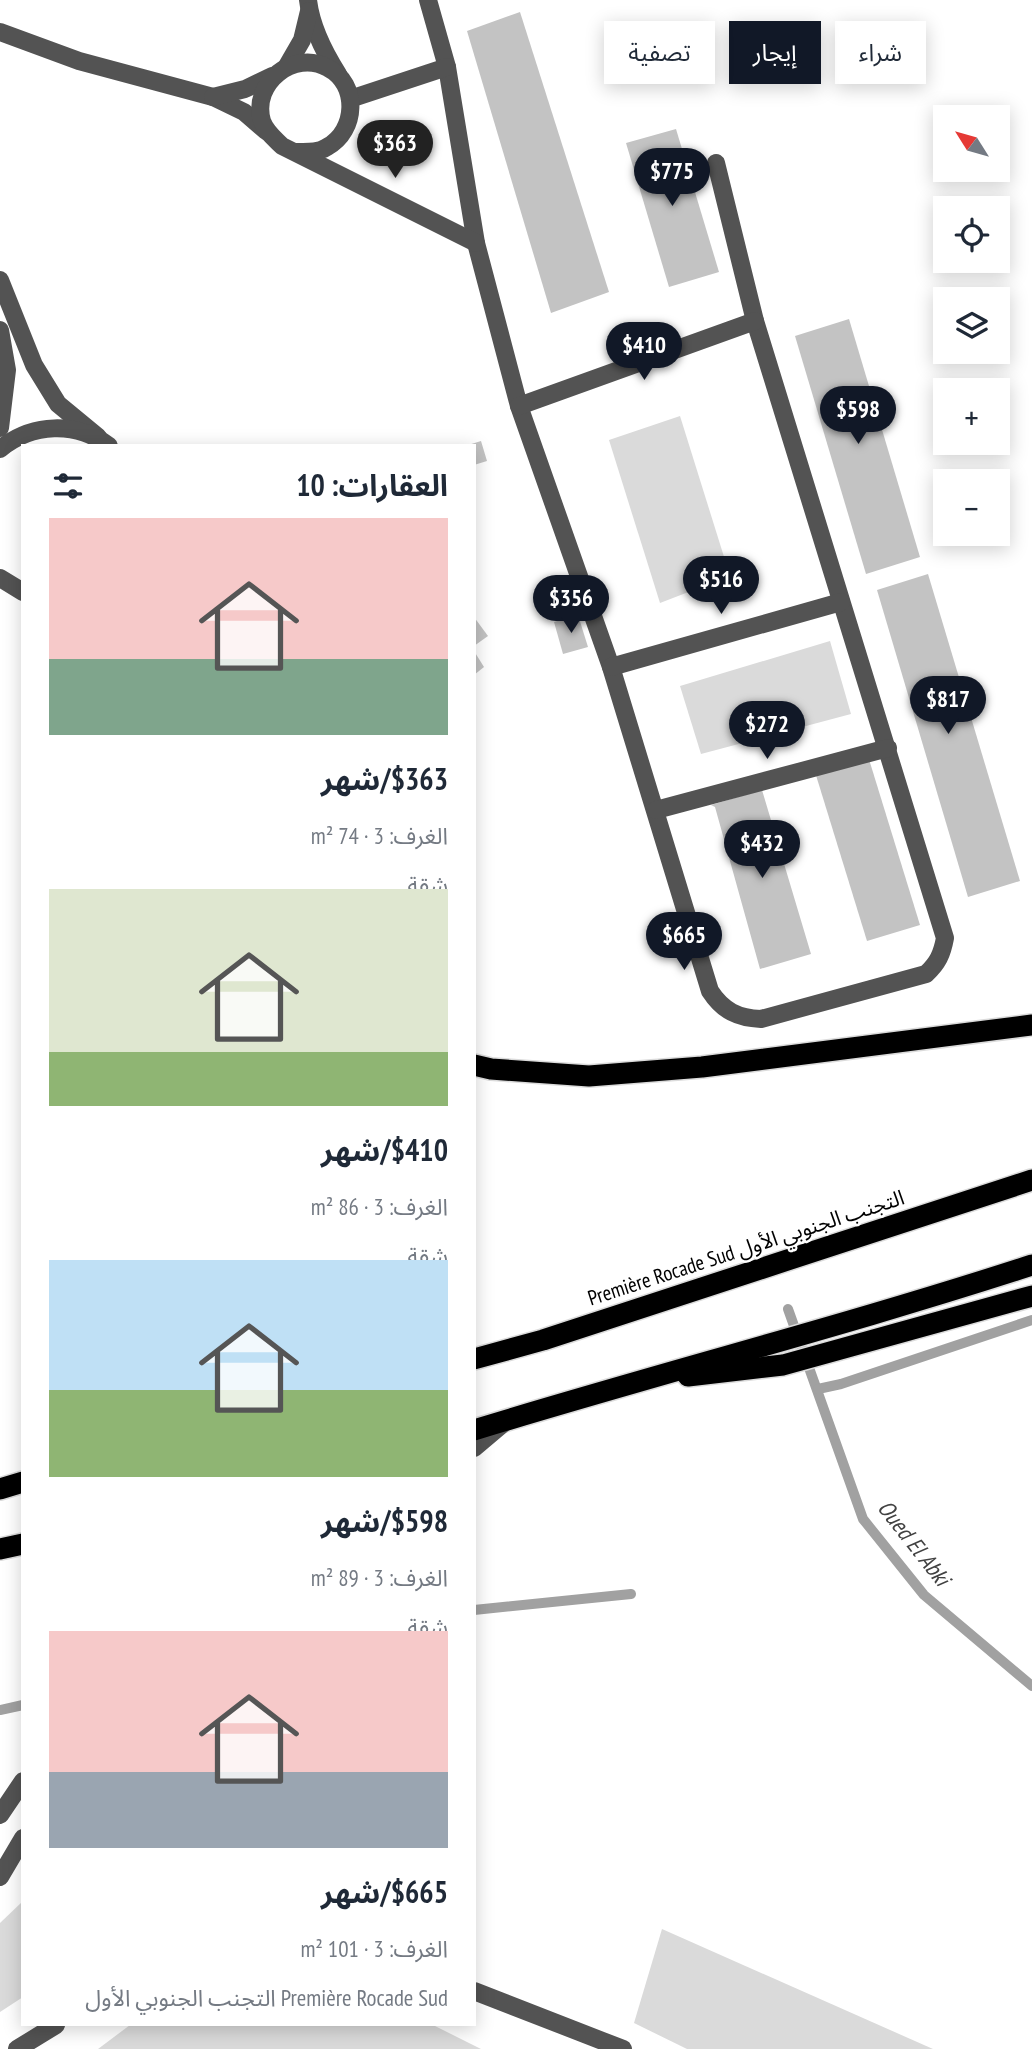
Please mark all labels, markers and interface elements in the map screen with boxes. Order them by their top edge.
chip: تصفية [604,21,715,84]
chip: إيجار [729,21,821,84]
chip: شراء [835,21,926,84]
north arrow [933,105,1010,182]
map controls [933,105,1010,546]
pin: $363 [354,120,436,180]
text: $363 [373,128,417,157]
pin: $775 [631,148,713,208]
text: $775 [650,156,694,185]
button: locate [933,196,1010,273]
button: layers [933,287,1010,364]
pin: $410 [603,322,685,382]
text: $410 [622,330,666,359]
button: + [933,378,1010,455]
pin: $598 [817,386,899,446]
text: $598 [836,394,880,423]
text: العقارات: 10 [296,465,448,504]
icon: filters [49,467,87,505]
button: − [933,469,1010,546]
pin: $516 [680,556,762,616]
icon: home [186,563,312,689]
text: $516 [699,564,743,593]
pin: $356 [530,576,612,635]
text: $356 [549,583,593,612]
pin: $817 [907,676,989,736]
text: $817 [926,684,970,713]
pin: $272 [726,702,808,761]
text: $272 [745,709,789,738]
text: $363/شهر [321,759,448,798]
pin: $432 [721,820,803,880]
text: الغرف: 3 · 74 m² [311,821,448,850]
text: $432 [740,828,784,857]
text: شقة [407,870,448,899]
pin: $665 [643,912,725,972]
text: $665 [662,920,706,949]
icon: home [186,934,312,1060]
text: $410/شهر [321,1130,448,1169]
street label: Première Rocade Sud التجنب الجنوبي الأول [584,1184,908,1314]
text: الغرف: 3 · 86 m² [311,1192,448,1221]
text: شقة [407,1241,448,1270]
icon: home [186,1305,312,1431]
water label: Oued El Abki [872,1494,959,1594]
text: $598/شهر [321,1501,448,1540]
text: الغرف: 3 · 89 m² [311,1563,448,1592]
text: شقة [407,1612,448,1641]
icon: home [186,1676,312,1802]
text: $665/شهر [321,1872,448,1911]
text: الغرف: 3 · 101 m² [300,1934,448,1963]
text: Première Rocade Sud التجنب الجنوبي الأول [85,1983,448,2012]

